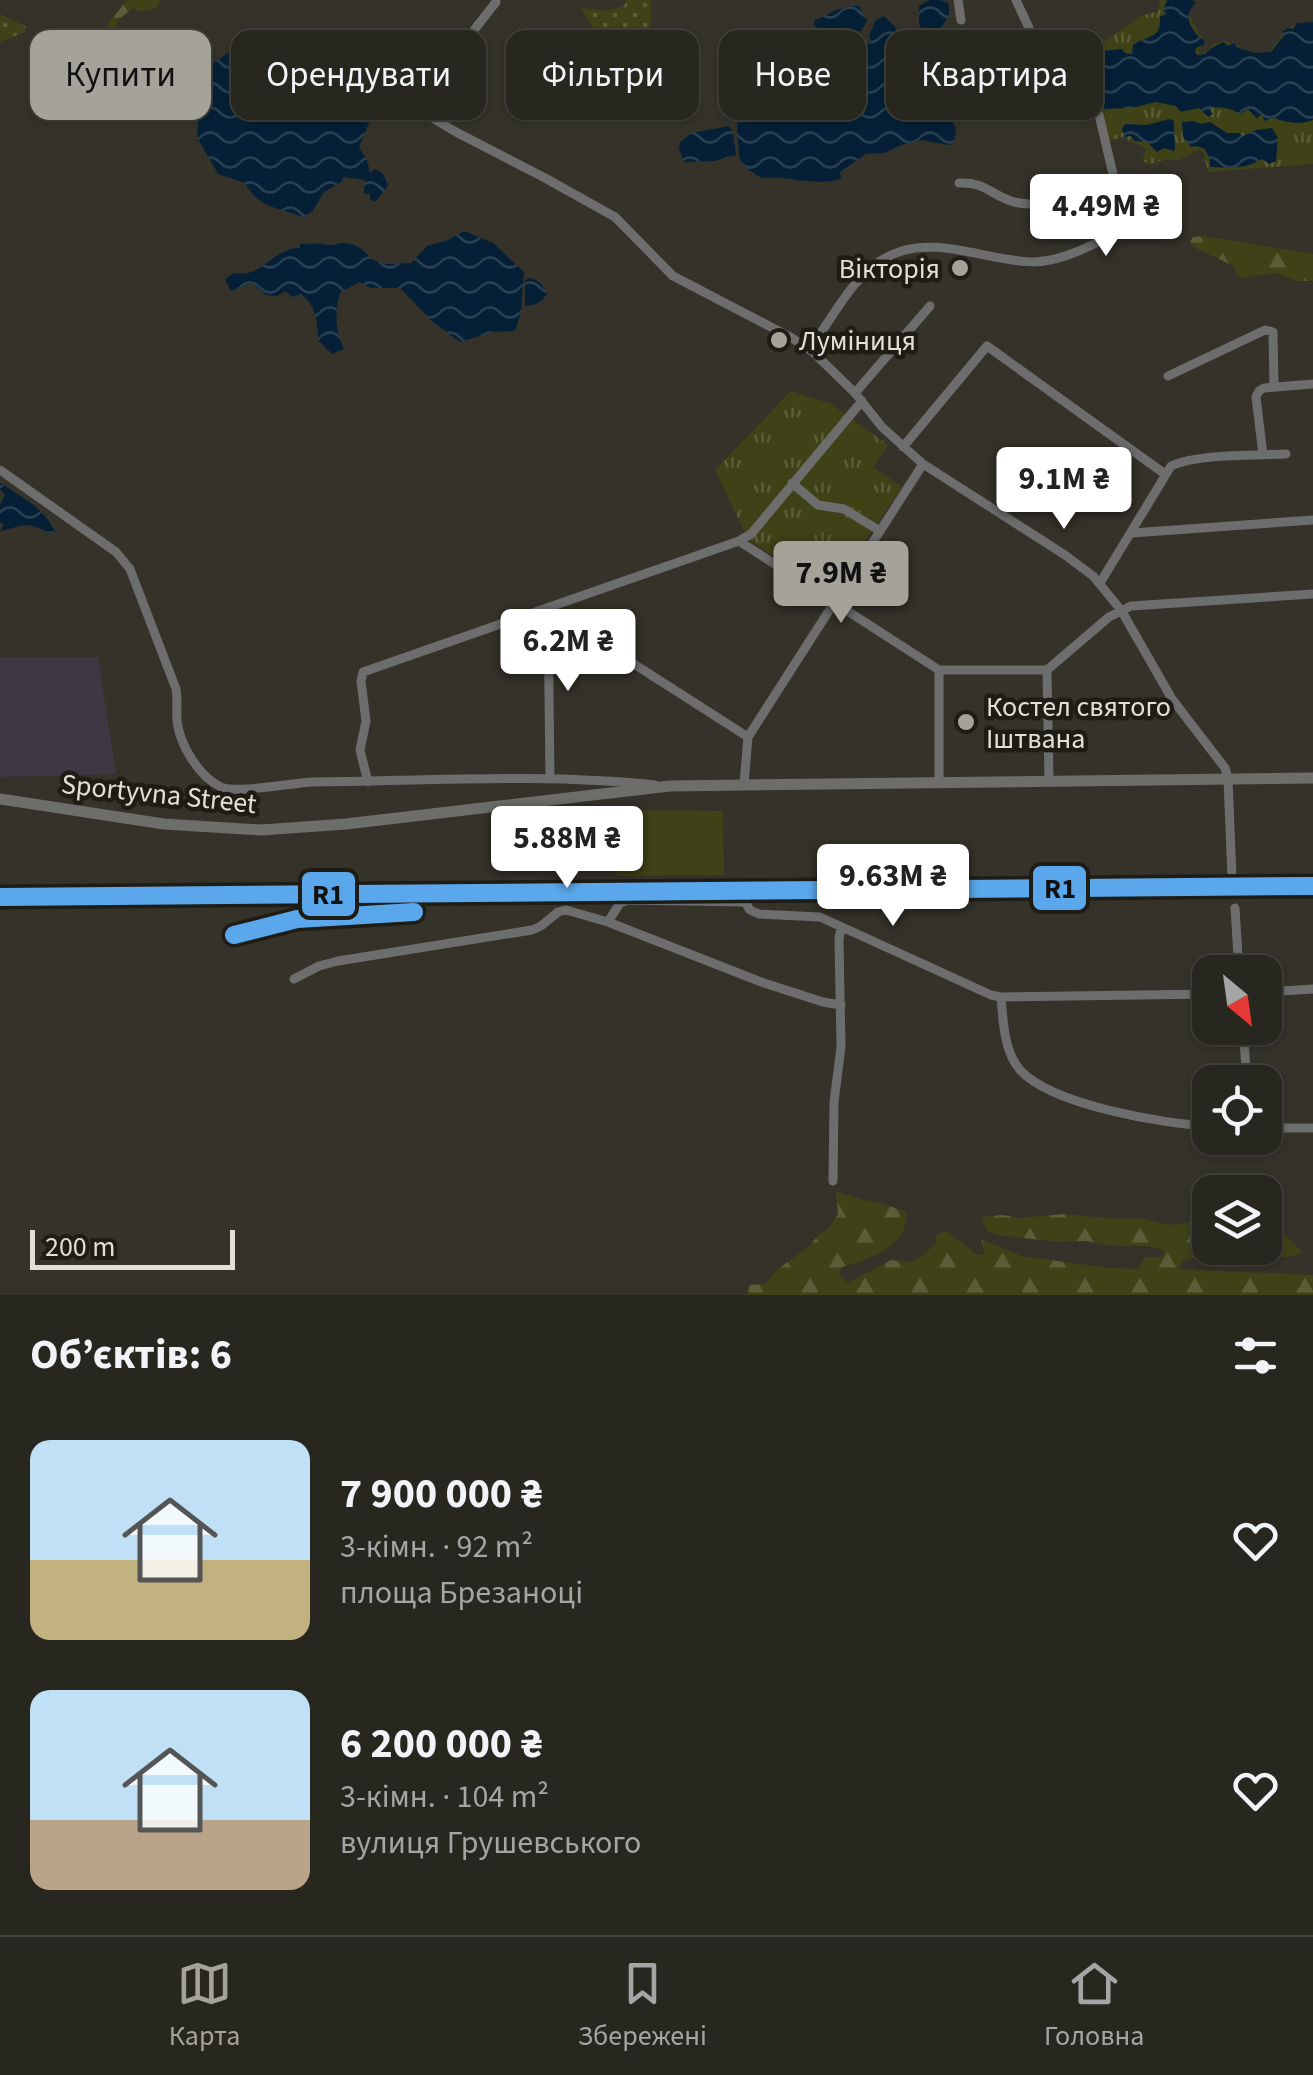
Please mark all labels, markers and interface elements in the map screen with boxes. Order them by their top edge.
chip: Купити [30,30,211,120]
chip: Орендувати [231,30,486,120]
chip: Фільтри [506,30,699,120]
chip: Нове [719,30,866,120]
chip: Квартира [886,30,1103,120]
pin: 4.49M ₴ [1014,174,1198,259]
text: 4.49M ₴ [1052,183,1160,229]
place label: Вікторія [839,249,940,289]
marker: Вікторія [949,257,971,279]
place label: Луміниця [799,321,916,361]
marker: Луміниця [768,329,790,351]
pin: 9.1M ₴ [983,447,1145,532]
text: 9.1M ₴ [1018,456,1110,502]
pin: 7.9M ₴ [760,541,922,626]
text: 7.9M ₴ [795,550,887,596]
pin: 6.2M ₴ [487,609,649,694]
text: 6.2M ₴ [522,618,614,664]
place label: Костел святого Іштвана [986,687,1171,759]
marker: Костел святого Іштвана [955,711,977,733]
street label: Sportyvna Street [59,764,259,824]
pin: 5.88M ₴ [475,806,659,891]
text: 5.88M ₴ [513,815,621,861]
pin: 9.63M ₴ [801,844,985,929]
text: 9.63M ₴ [839,853,947,899]
line badge: R1 [1031,864,1088,912]
text: R1 [1044,869,1076,909]
line badge: R1 [300,870,357,918]
text: R1 [312,875,344,915]
north arrow [1192,955,1282,1045]
map controls [1192,955,1282,1265]
button: locate [1192,1065,1282,1155]
button: layers [1192,1175,1282,1265]
scale bar [30,1225,235,1270]
text: 200 m [45,1227,116,1267]
text: Об’єктів: 6 [30,1325,232,1385]
icon: filters [1228,1328,1283,1383]
text: 7 900 000 ₴ [340,1464,543,1524]
icon: home [110,1480,230,1600]
icon: heart [1228,1513,1283,1568]
text: 3-кімн. · 92 m² [340,1524,533,1570]
text: площа Брезаноці [340,1570,583,1616]
text: 6 200 000 ₴ [340,1714,543,1774]
icon: home [110,1730,230,1850]
icon: heart [1228,1763,1283,1818]
text: 3-кімн. · 104 m² [340,1774,549,1820]
text: вулиця Грушевського [340,1820,641,1866]
tab: Карта [169,1956,240,2056]
tab: Збережені [578,1956,707,2056]
tab: Головна [1044,1956,1144,2056]

